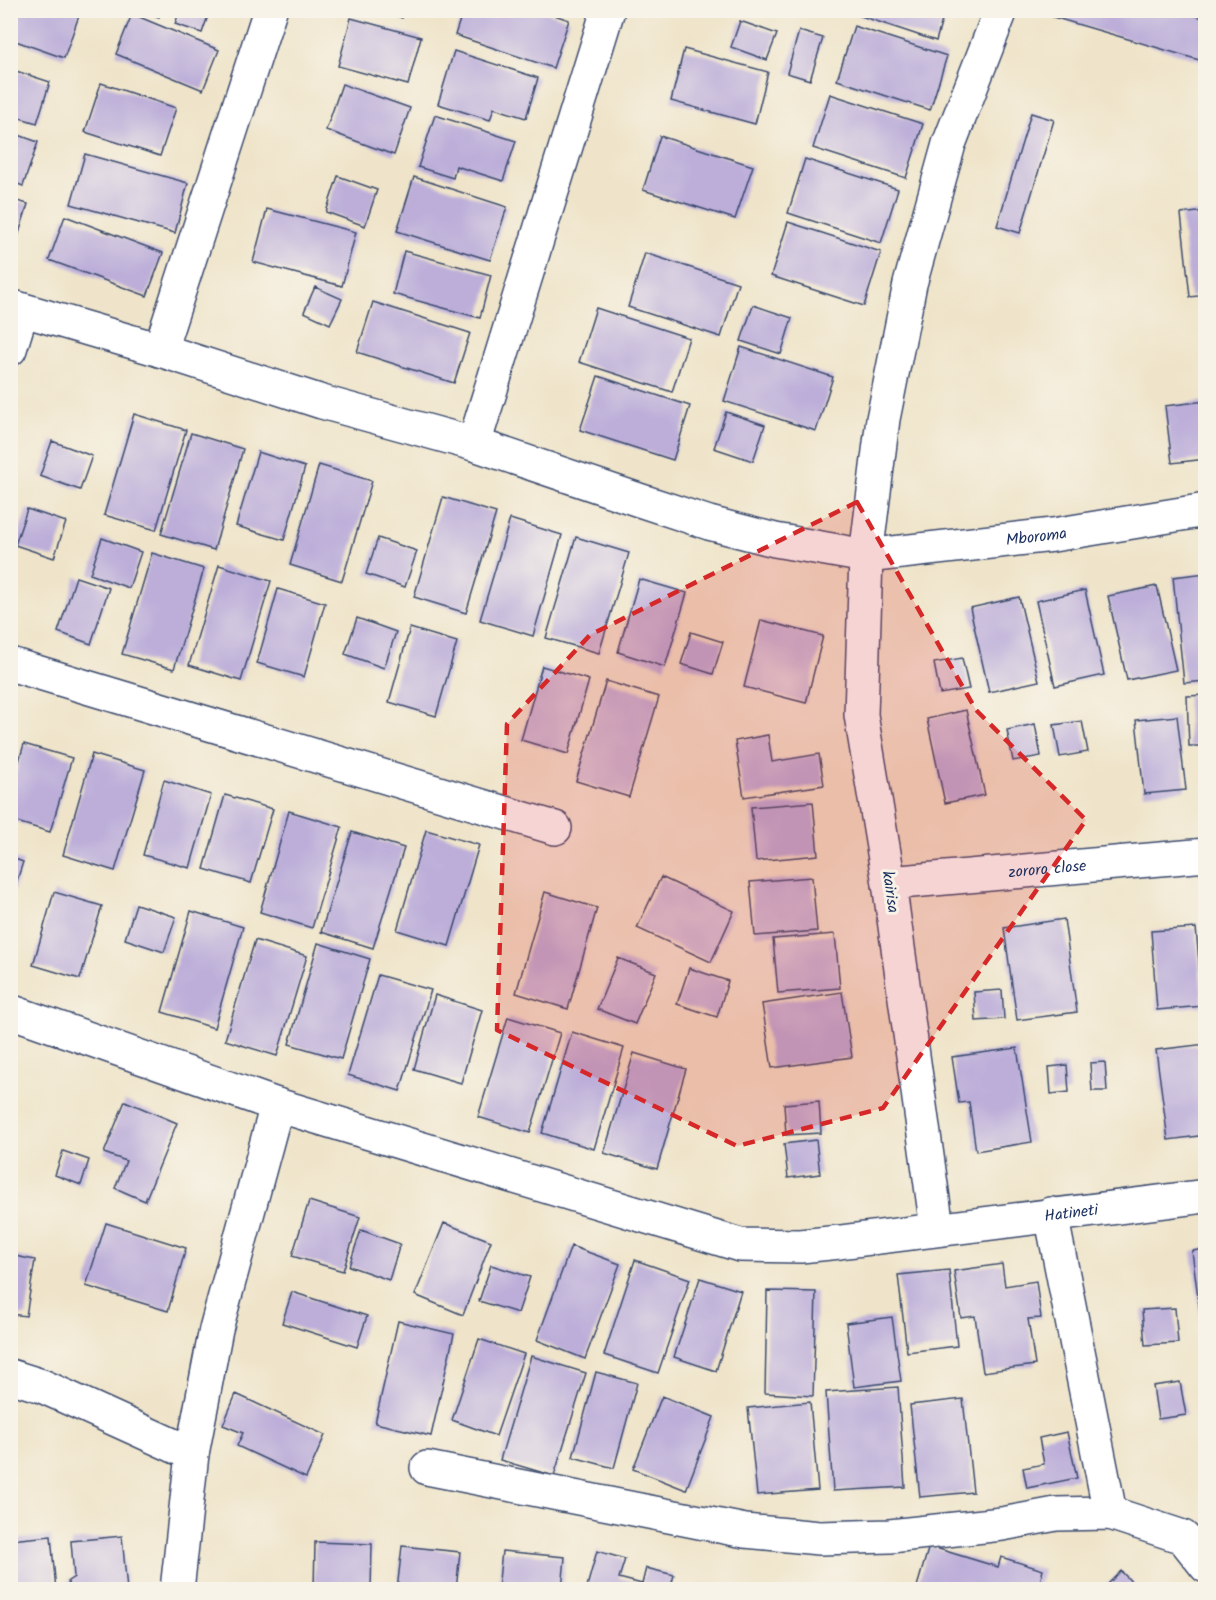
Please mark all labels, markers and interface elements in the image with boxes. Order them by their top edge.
street label: Mboroma [1005,520,1069,553]
street label: zororo close [1007,853,1087,885]
street label: kairisa [875,869,905,915]
street label: Hatineti [1043,1197,1101,1229]

